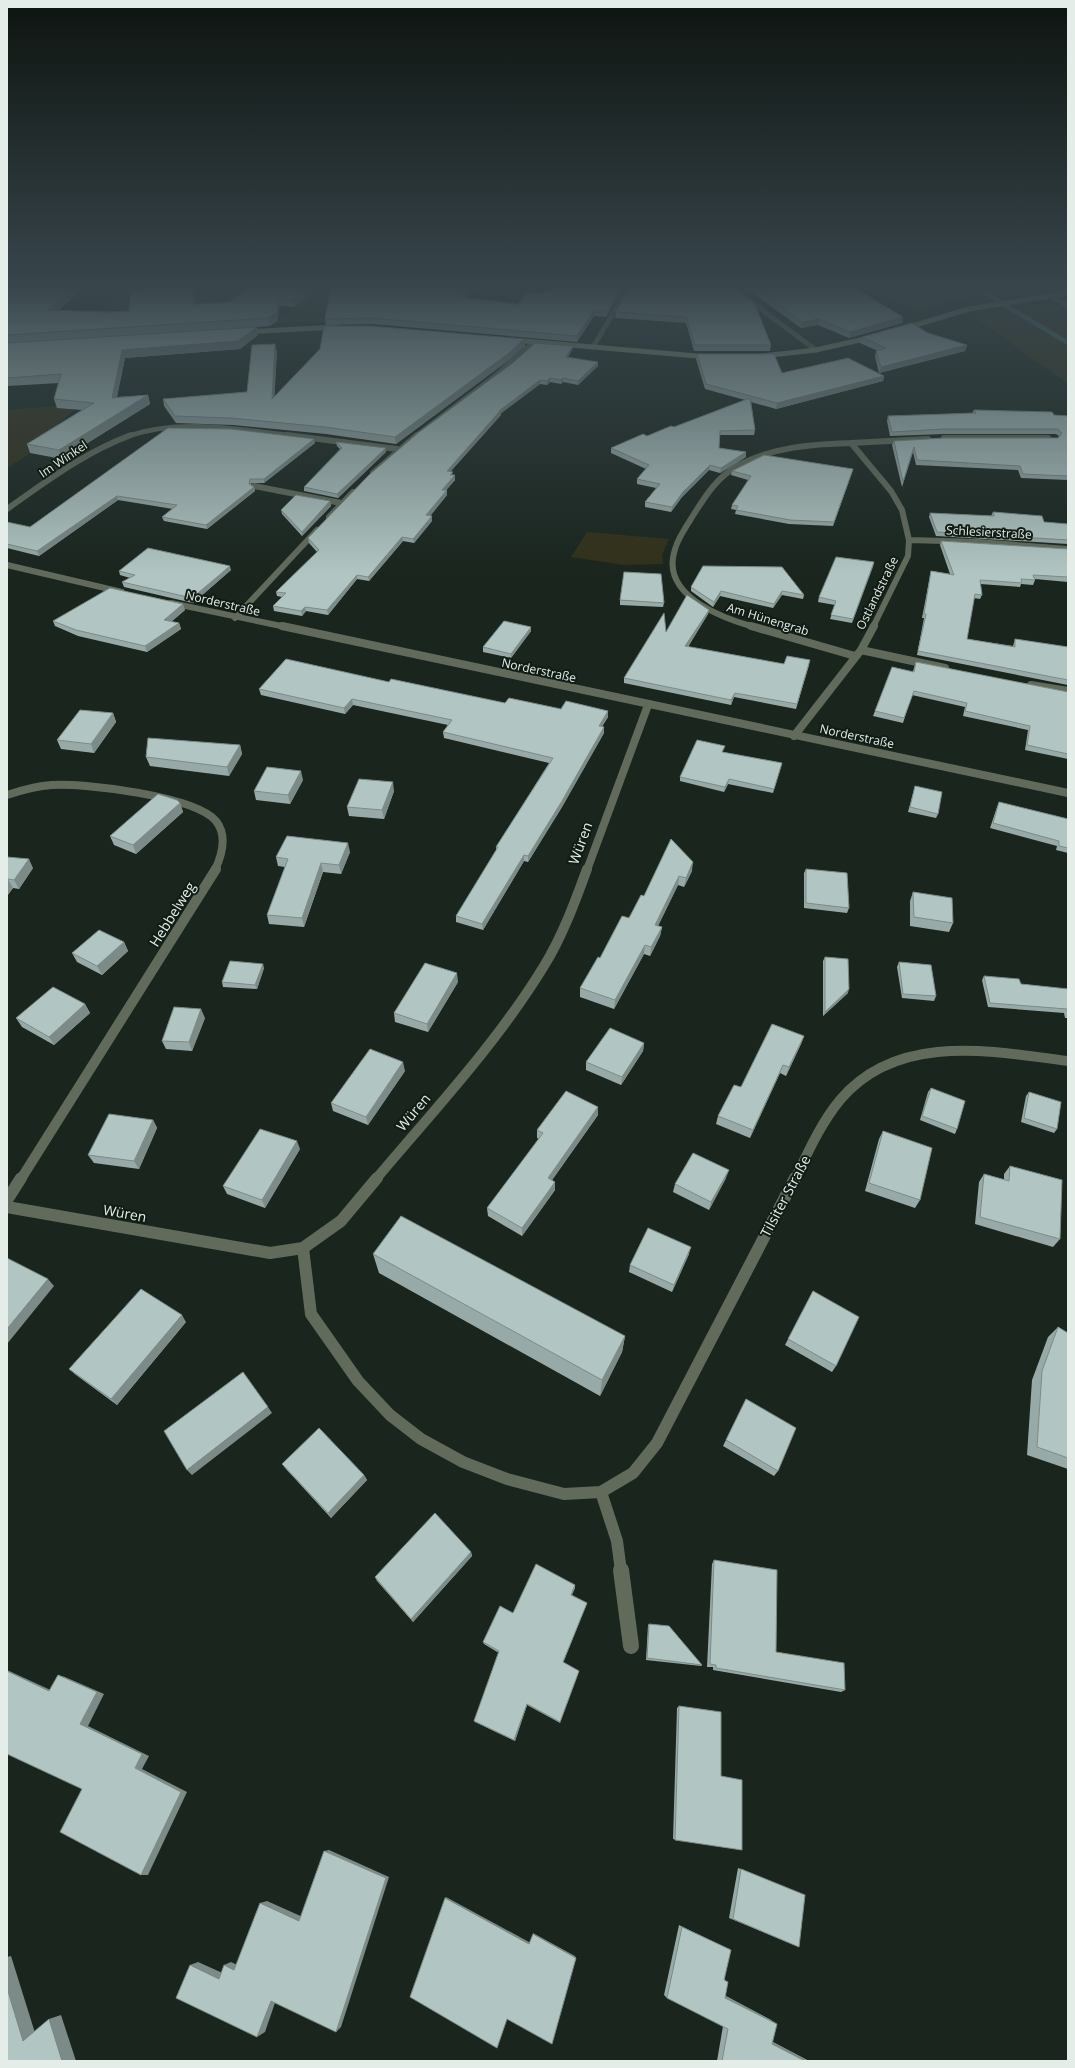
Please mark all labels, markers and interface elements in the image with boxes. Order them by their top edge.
street label: Im Winkel [35,437,91,481]
street label: Schlesierstraße [946,521,1032,543]
street label: Ostlandstraße [852,553,902,632]
street label: Norderstraße [184,586,262,620]
street label: Am Hünengrab [725,598,811,640]
street label: Norderstraße [500,654,578,686]
street label: Norderstraße [818,720,896,752]
street label: Würen [564,819,596,867]
street label: Hebbelweg [145,878,200,950]
street label: Würen [392,1089,434,1135]
street label: Tilsiter Straße [755,1152,815,1240]
street label: Würen [102,1200,148,1226]

